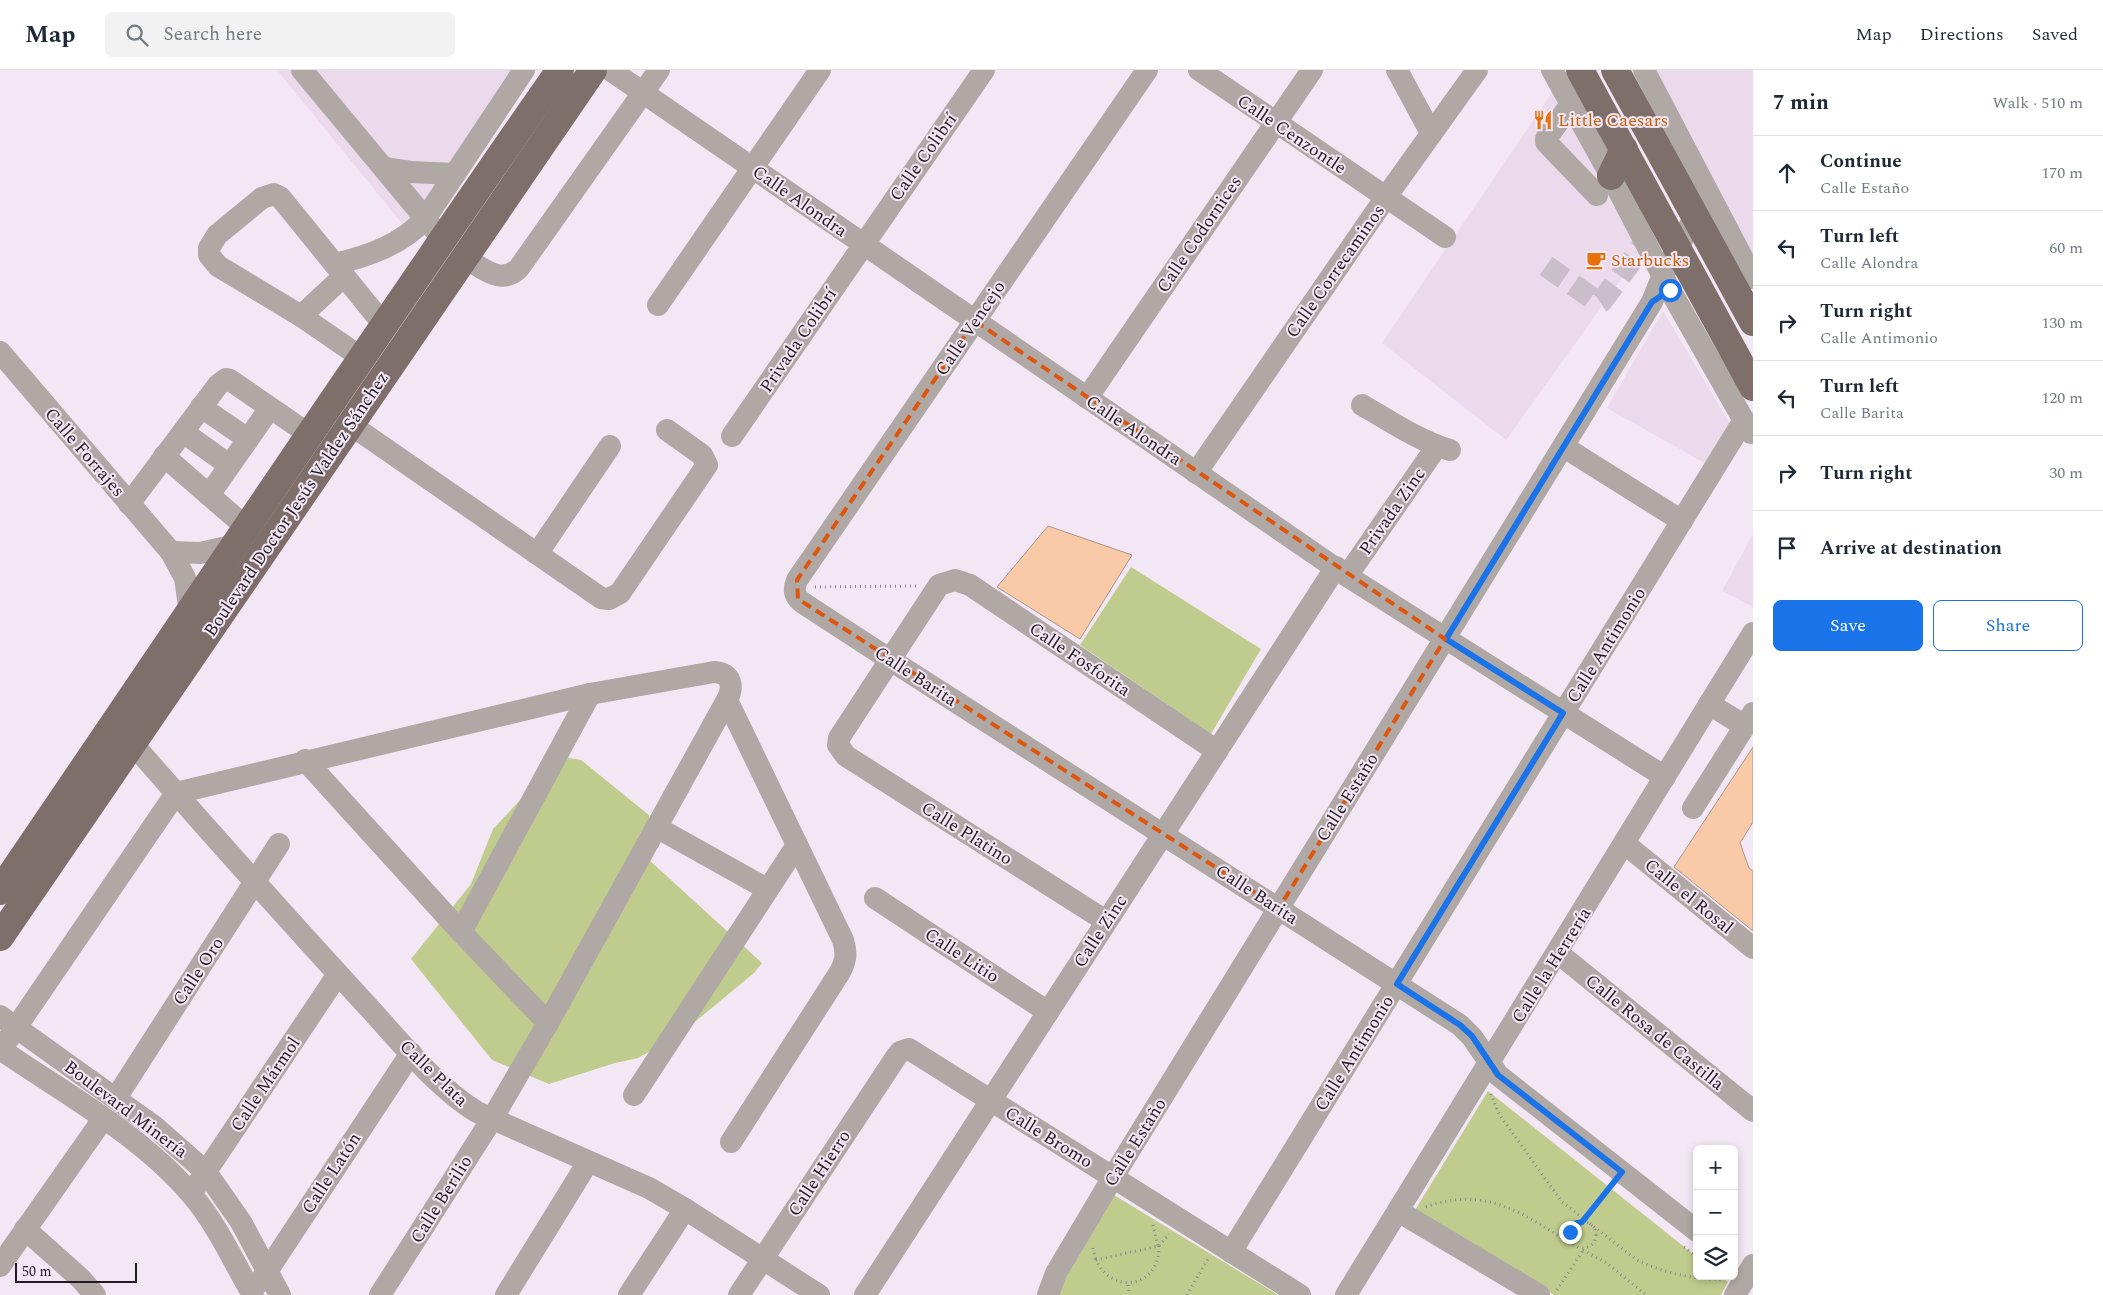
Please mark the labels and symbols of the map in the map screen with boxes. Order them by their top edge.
street label: Calle Cenzontle [1232,88,1352,181]
street label: Calle Colibrí [883,107,965,207]
place label: Little Caesars [1558,107,1668,134]
restaurant icon: Little Caesars [1532,109,1554,131]
street label: Calle Alondra [747,159,853,244]
street label: Calle Codornices [1150,170,1249,298]
street label: Calle Correcaminos [1279,199,1392,344]
place label: Starbucks [1611,247,1689,274]
cafe icon: Starbucks [1585,249,1607,271]
street label: Calle Vencejo [928,275,1012,381]
route start [1659,279,1682,302]
street label: Privada Colibrí [753,281,844,398]
street label: Boulevard Doctor Jesús Valdez Sánchez [197,366,396,642]
street label: Calle Alondra [1080,388,1187,473]
street label: Calle Forrajes [38,401,131,503]
street label: Privada Zinc [1352,462,1433,560]
street label: Calle Antimonio [1560,582,1653,709]
street label: Calle Fosforita [1023,615,1136,704]
street label: Calle Barita [869,639,963,713]
street label: Calle Estaño [1309,748,1385,847]
street label: Calle Platino [916,795,1018,872]
street label: Calle el Rosal [1638,852,1739,941]
street label: Calle Barita [1210,857,1304,931]
street label: Calle Zinc [1067,890,1134,973]
street label: Calle la Herrería [1505,902,1598,1028]
street label: Calle Litio [919,921,1004,990]
street label: Calle Oro [166,932,231,1011]
street label: Calle Rosa de Castilla [1579,968,1730,1097]
street label: Calle Antimonio [1308,990,1401,1117]
street label: Calle Mármol [224,1031,307,1137]
street label: Calle Plata [393,1034,474,1113]
street label: Boulevard Minería [58,1054,193,1165]
street label: Calle Estaño [1097,1093,1173,1192]
street label: Calle Bromo [999,1100,1098,1175]
street label: Calle Hierro [781,1125,858,1222]
street label: Calle Latón [295,1127,368,1219]
street label: Calle Berilio [404,1150,479,1249]
route end [1559,1221,1582,1244]
scale bar [15,1260,138,1283]

